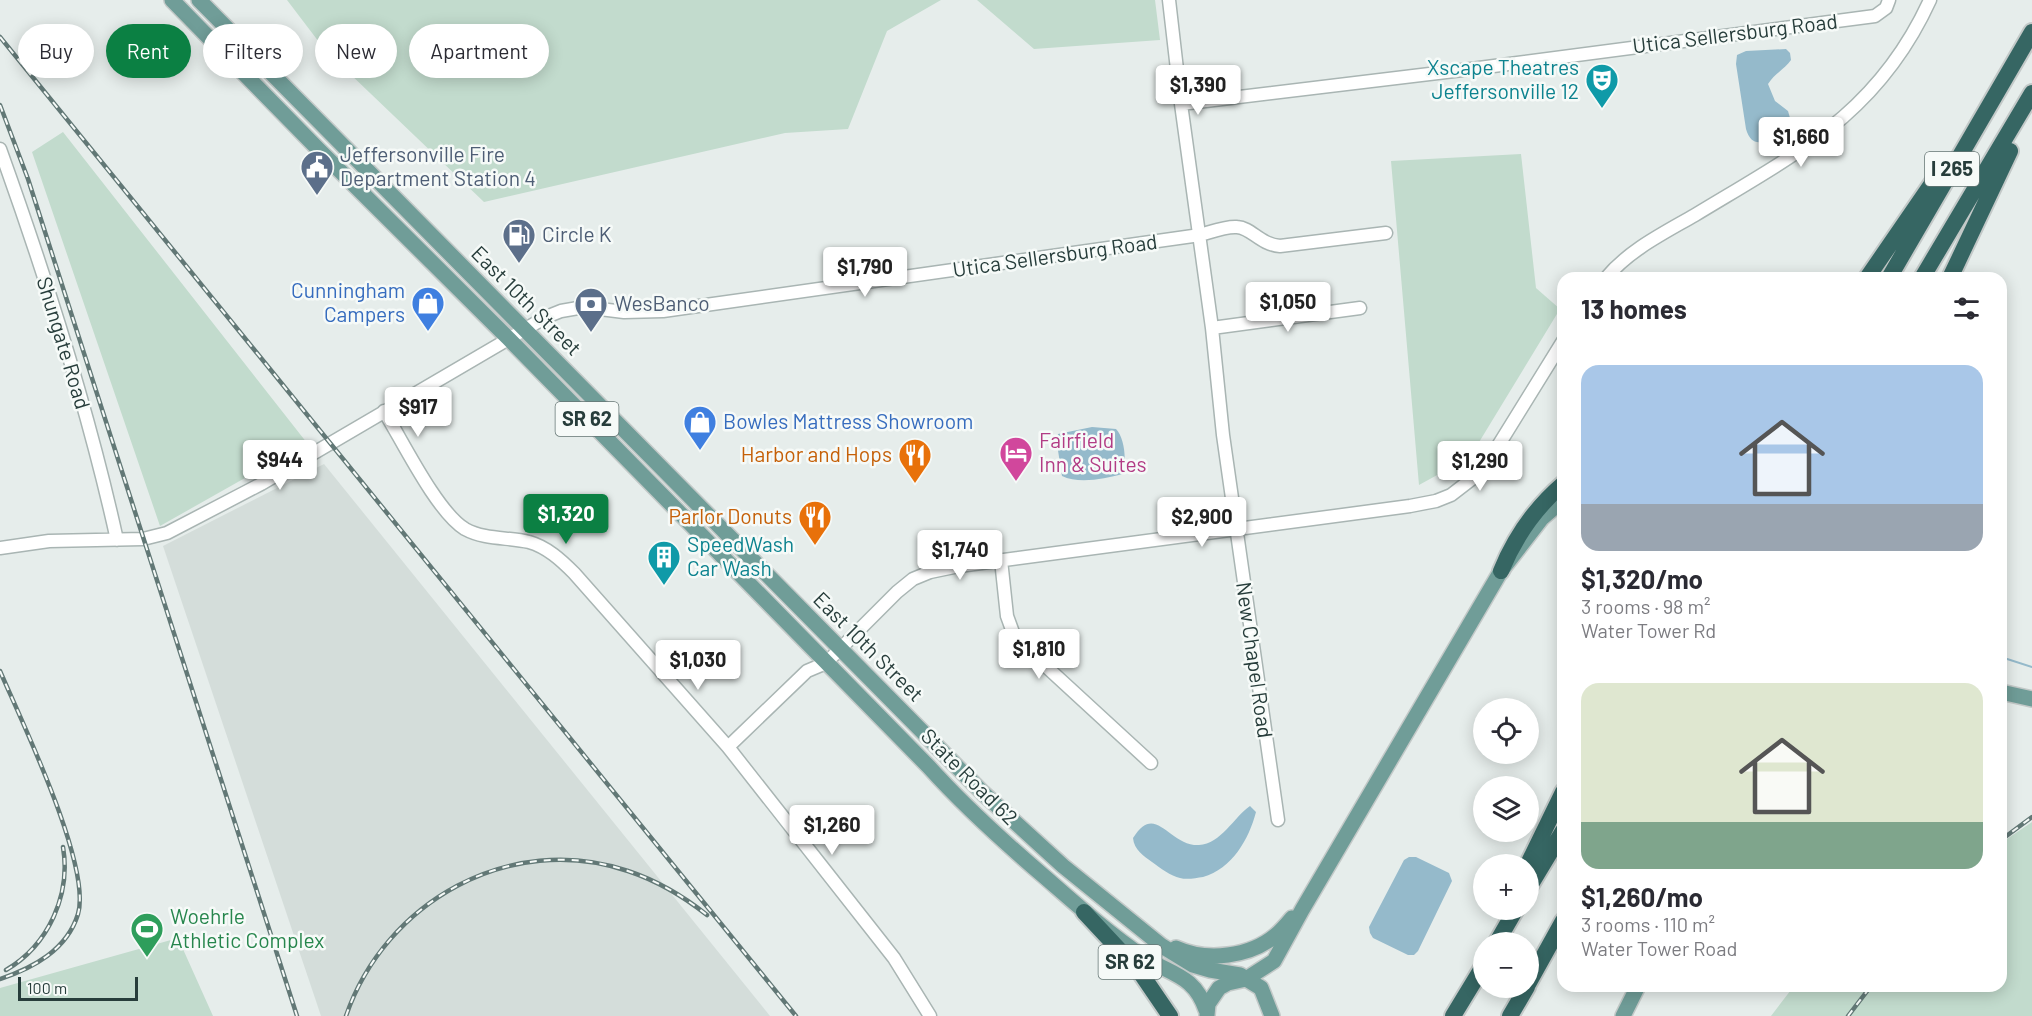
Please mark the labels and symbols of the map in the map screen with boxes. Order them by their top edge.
street label: Utica Sellersburg Road [1631,8,1839,57]
place label: Xscape Theatres Jeffersonville 12 [1427,54,1579,103]
theatre icon: Xscape Theatres Jeffersonville 12 [1584,62,1620,109]
pin: $1,390 [1149,65,1247,116]
pin: $1,660 [1752,117,1850,168]
place label: Jeffersonville Fire Department Station 4 [340,141,536,190]
public building icon: Jeffersonville Fire Department Station 4 [299,149,335,196]
road number: I 265 [1925,152,1979,186]
fuel station icon: Circle K [501,217,537,264]
place label: Circle K [542,221,612,246]
street label: Utica Sellersburg Road [951,228,1159,281]
street label: East 10th Street [467,240,587,360]
pin: $1,790 [816,247,914,298]
street label: Shungate Road [32,273,96,412]
place label: Cunningham Campers [291,277,405,326]
pin: $1,050 [1239,282,1337,333]
shop icon: Cunningham Campers [410,285,446,332]
bank icon: WesBanco [573,286,609,333]
place label: WesBanco [614,290,710,315]
pin: $917 [382,387,454,438]
road number: SR 62 [556,402,618,436]
shop icon: Bowles Mattress Showroom [682,404,718,451]
place label: Bowles Mattress Showroom [723,408,973,433]
place label: Fairfield Inn & Suites [1039,427,1147,476]
hotel icon: Fairfield Inn & Suites [998,435,1034,482]
restaurant icon: Harbor and Hops [897,437,933,484]
pin: $944 [244,440,316,491]
place label: Harbor and Hops [741,441,892,466]
pin: $1,290 [1431,441,1529,492]
pin: $1,320 [517,494,615,545]
pin: $2,900 [1153,497,1251,548]
restaurant icon: Parlor Donuts [797,499,833,546]
place label: Parlor Donuts [668,503,792,528]
pin: $1,740 [911,530,1009,581]
place label: SpeedWash Car Wash [687,531,794,580]
building icon: SpeedWash Car Wash [646,539,682,586]
street label: New Chapel Road [1232,580,1279,739]
street label: East 10th Street [809,586,929,706]
pin: $1,810 [990,629,1088,680]
pin: $1,030 [649,640,747,691]
street label: State Road 62 [917,723,1023,829]
pin: $1,260 [783,805,881,856]
place label: Woehrle Athletic Complex [170,903,324,952]
sports icon: Woehrle Athletic Complex [129,911,165,958]
road number: SR 62 [1098,945,1162,979]
scale bar [18,974,138,1002]

